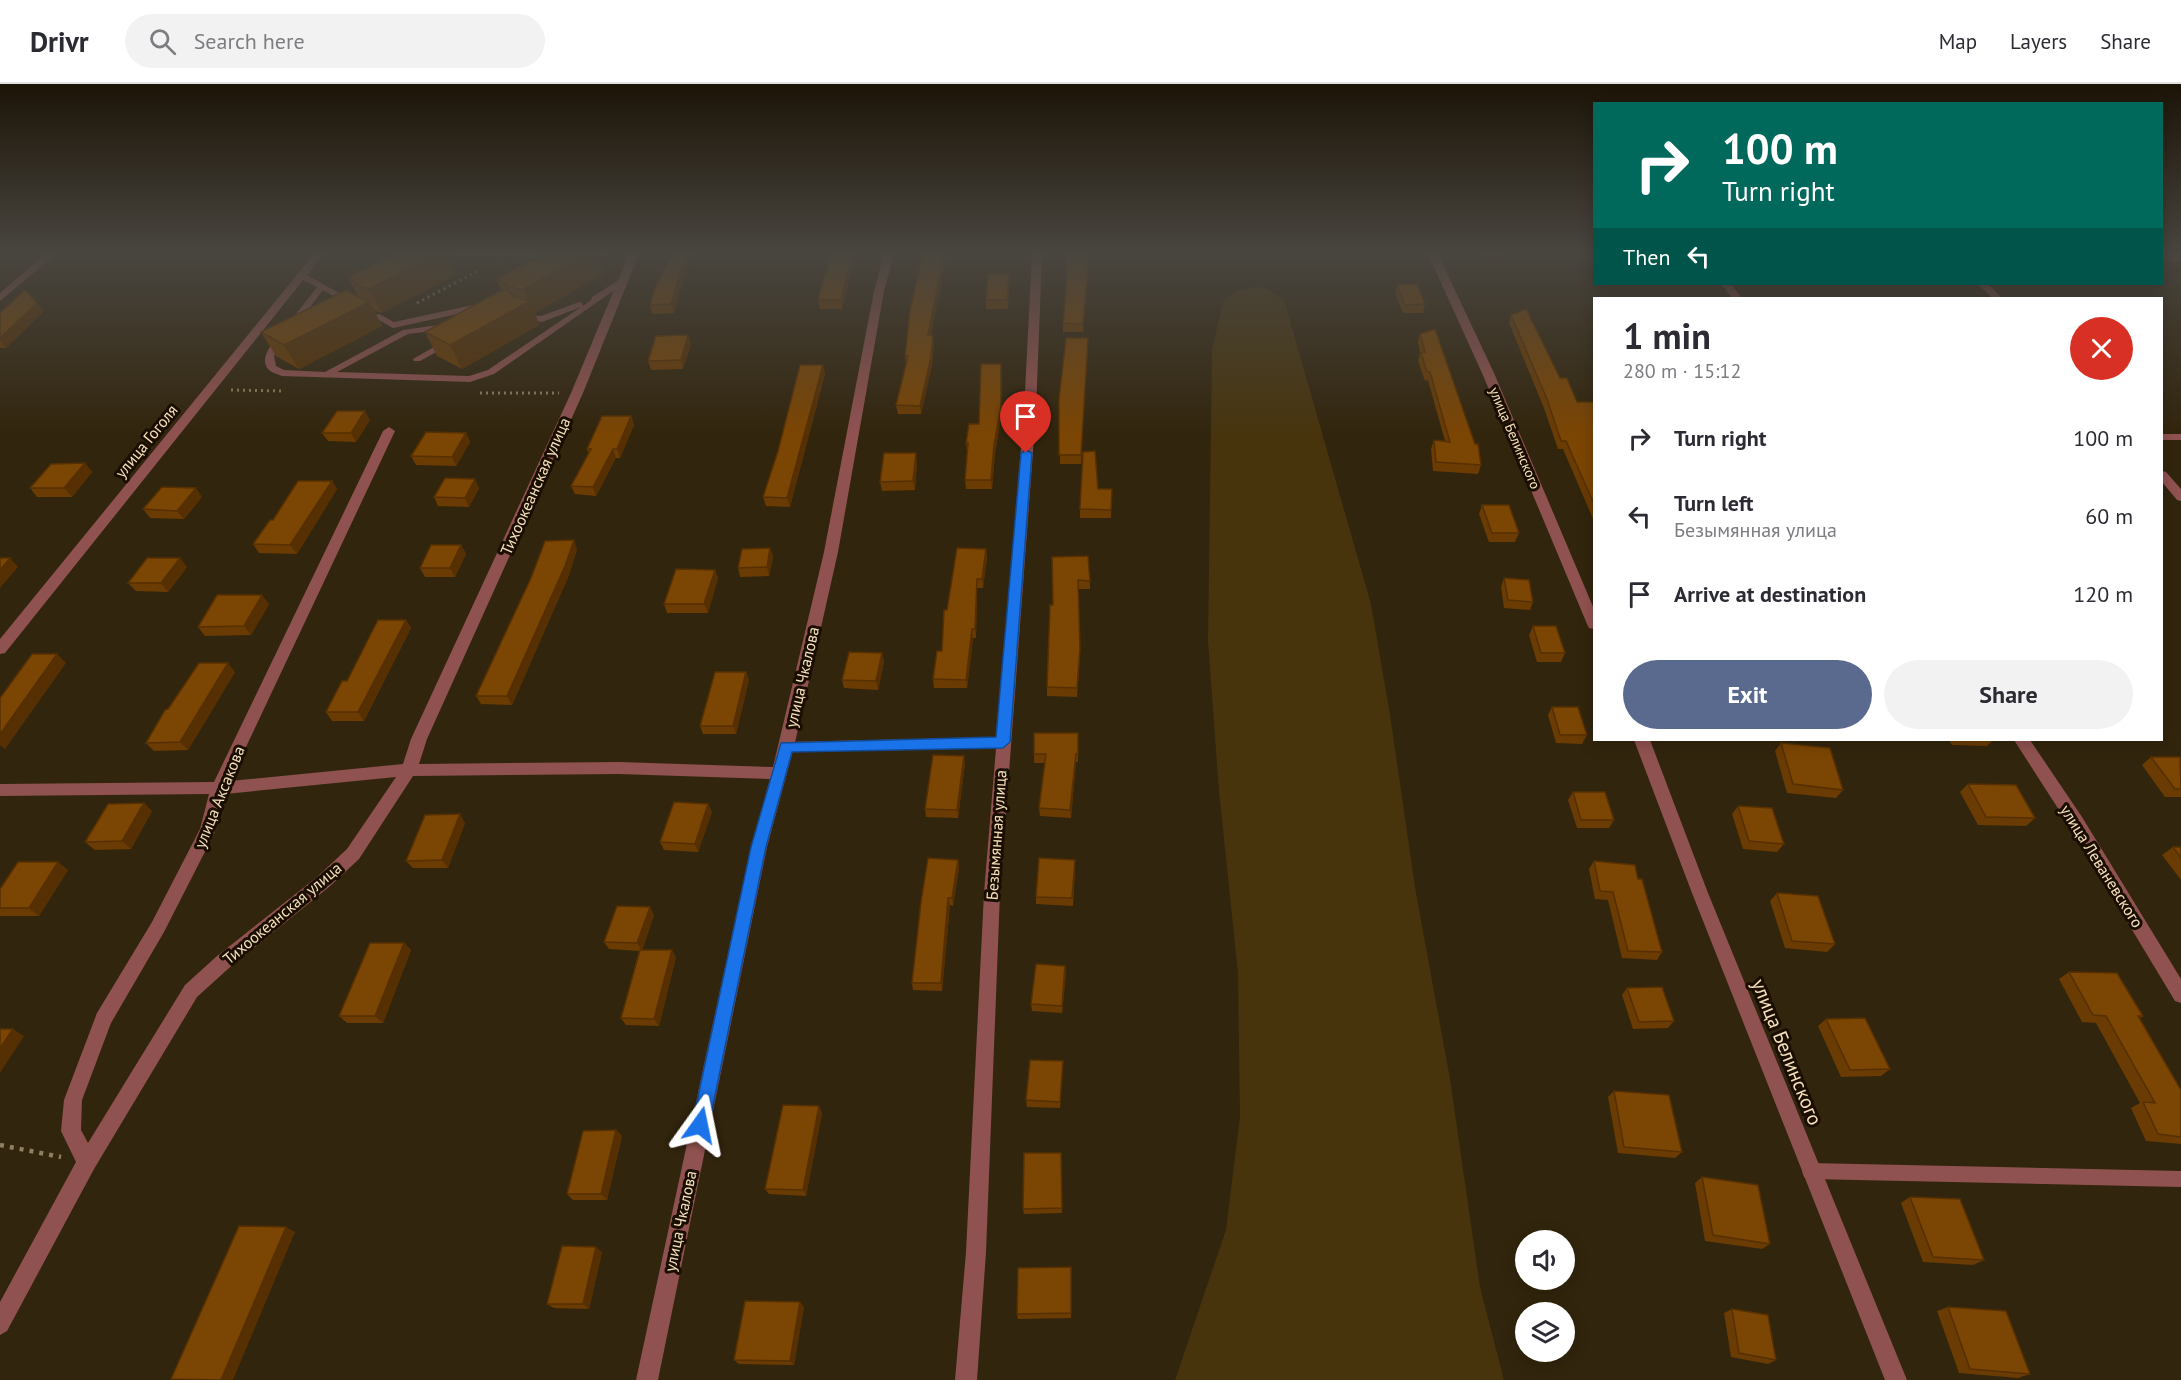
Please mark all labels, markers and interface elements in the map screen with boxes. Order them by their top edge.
search box [125,14,545,68]
text: Drivr [30,23,89,60]
icon: search [146,25,179,58]
text: Search here [194,27,305,55]
text: Map [1939,28,1977,55]
text: Layers [2010,28,2067,55]
text: Share [2100,28,2151,55]
text: 100 m [1722,121,1838,176]
icon: right [1623,126,1701,204]
text: Turn right [1722,174,1835,208]
icon: left [1682,240,1715,273]
text: Then [1623,243,1670,271]
text: 1 min [1623,312,1711,359]
button: close [2070,317,2133,380]
text: 280 m · 15:12 [1623,358,1741,384]
street label: улица Белинского [1485,384,1545,492]
pin [1000,391,1051,453]
street label: улица Гоголя [110,400,182,482]
icon: arrive [1009,400,1042,433]
street label: Тихоокеанская улица [496,414,574,558]
icon: right [1623,422,1656,455]
text: Turn right [1674,424,1766,452]
text: 100 m [2073,424,2133,452]
text: Turn left [1674,489,1754,517]
icon: left [1623,500,1656,533]
text: 60 m [2085,502,2133,530]
text: Безымянная улица [1674,517,1837,543]
icon: arrive [1623,578,1656,611]
text: Arrive at destination [1674,580,1866,608]
text: 120 m [2073,580,2133,608]
street label: улица Чкалова [781,625,823,729]
button: Exit [1623,660,1872,729]
button: Share [1884,660,2133,729]
street label: улица Аксакова [189,743,249,851]
street label: Безымянная улица [981,769,1011,901]
street label: улица Леваневского [2056,801,2148,931]
street label: Тихоокеанская улица [219,858,345,968]
street label: улица Белинского [1746,975,1828,1129]
position arrow [668,1093,732,1157]
street label: улица Чкалова [660,1169,700,1273]
map controls [1515,1230,1575,1362]
button: sound [1515,1230,1575,1290]
button: layers [1515,1302,1575,1362]

